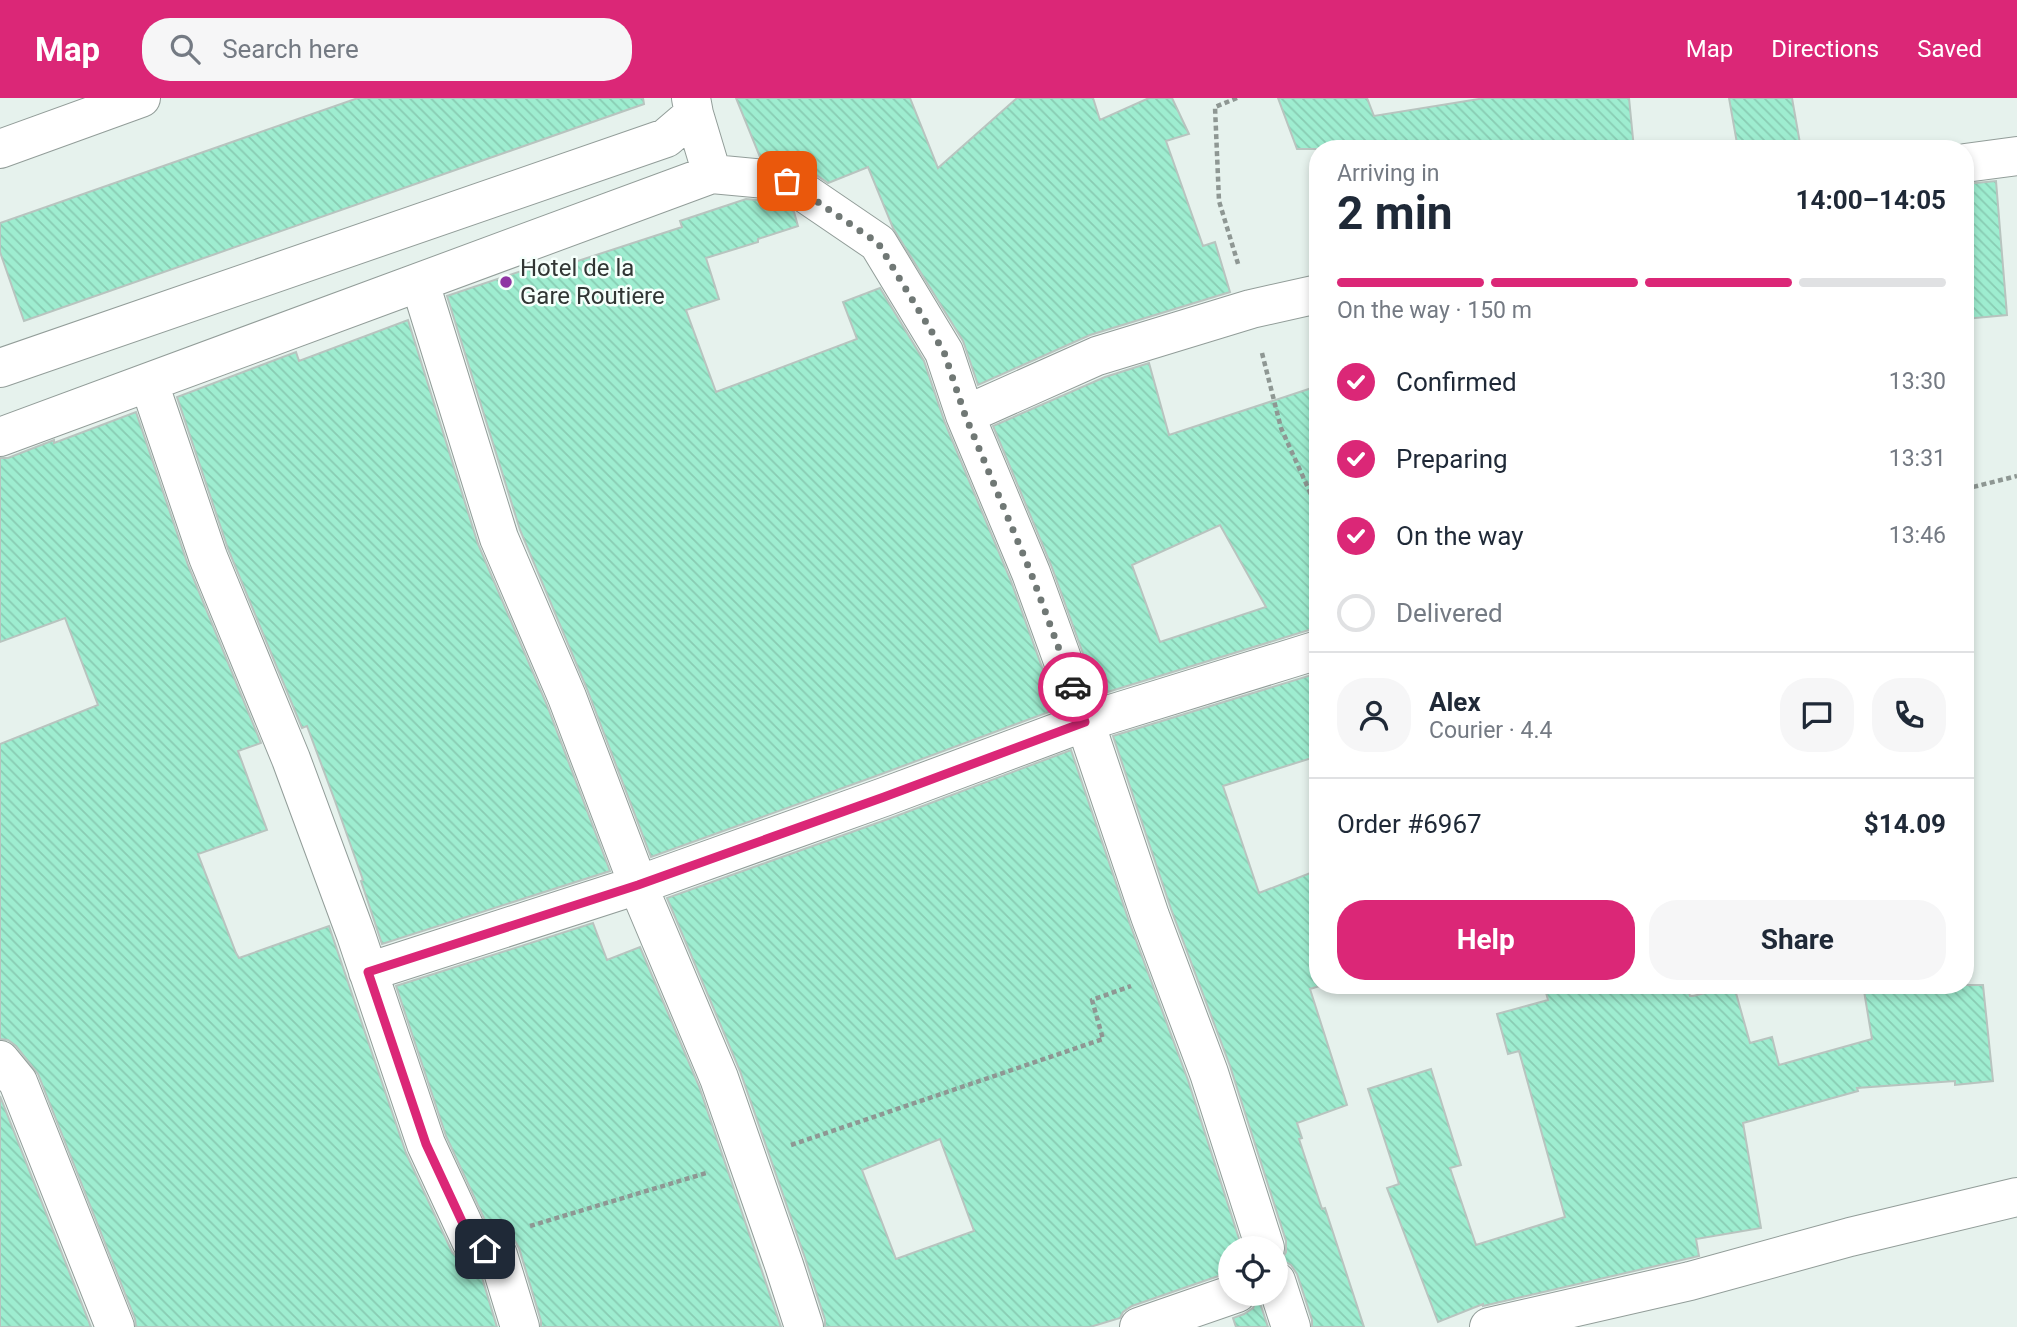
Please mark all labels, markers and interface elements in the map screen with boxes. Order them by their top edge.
search box [142,18,632,81]
text: Map [35,30,100,69]
icon: search [166,30,204,68]
text: Search here [222,34,359,64]
text: Map [1686,35,1733,63]
text: Directions [1771,35,1879,63]
text: Saved [1917,35,1982,63]
pin [757,151,817,211]
text: Arriving in [1337,160,1440,187]
icon: bag [768,162,806,200]
text: 14:00–14:05 [1796,185,1946,215]
text: 2 min [1337,186,1453,240]
place label: Hotel de la Gare Routiere [520,254,665,310]
marker: Hotel de la Gare Routiere [498,274,514,290]
text: On the way · 150 m [1337,297,1532,324]
icon: check [1337,363,1375,401]
text: Confirmed [1396,367,1517,397]
text: 13:30 [1889,368,1946,395]
icon: check [1337,440,1375,478]
text: Preparing [1396,444,1508,474]
text: 13:31 [1889,445,1946,472]
icon: check [1337,517,1375,555]
text: On the way [1396,521,1524,551]
text: 13:46 [1889,522,1946,549]
text: Delivered [1396,598,1503,628]
courier [1038,652,1108,722]
icon: car [1054,668,1092,706]
button: person [1337,678,1411,752]
button: chat [1780,678,1854,752]
button: phone [1872,678,1946,752]
text: Alex [1429,687,1481,717]
text: Courier · 4.4 [1429,717,1552,744]
text: Order #6967 [1337,809,1482,839]
text: $14.09 [1864,809,1946,839]
button: Help [1337,900,1635,980]
button: Share [1649,900,1946,980]
pin [455,1219,515,1279]
icon: home [466,1230,504,1268]
map controls [1218,1236,1288,1306]
button: locate [1218,1236,1288,1306]

